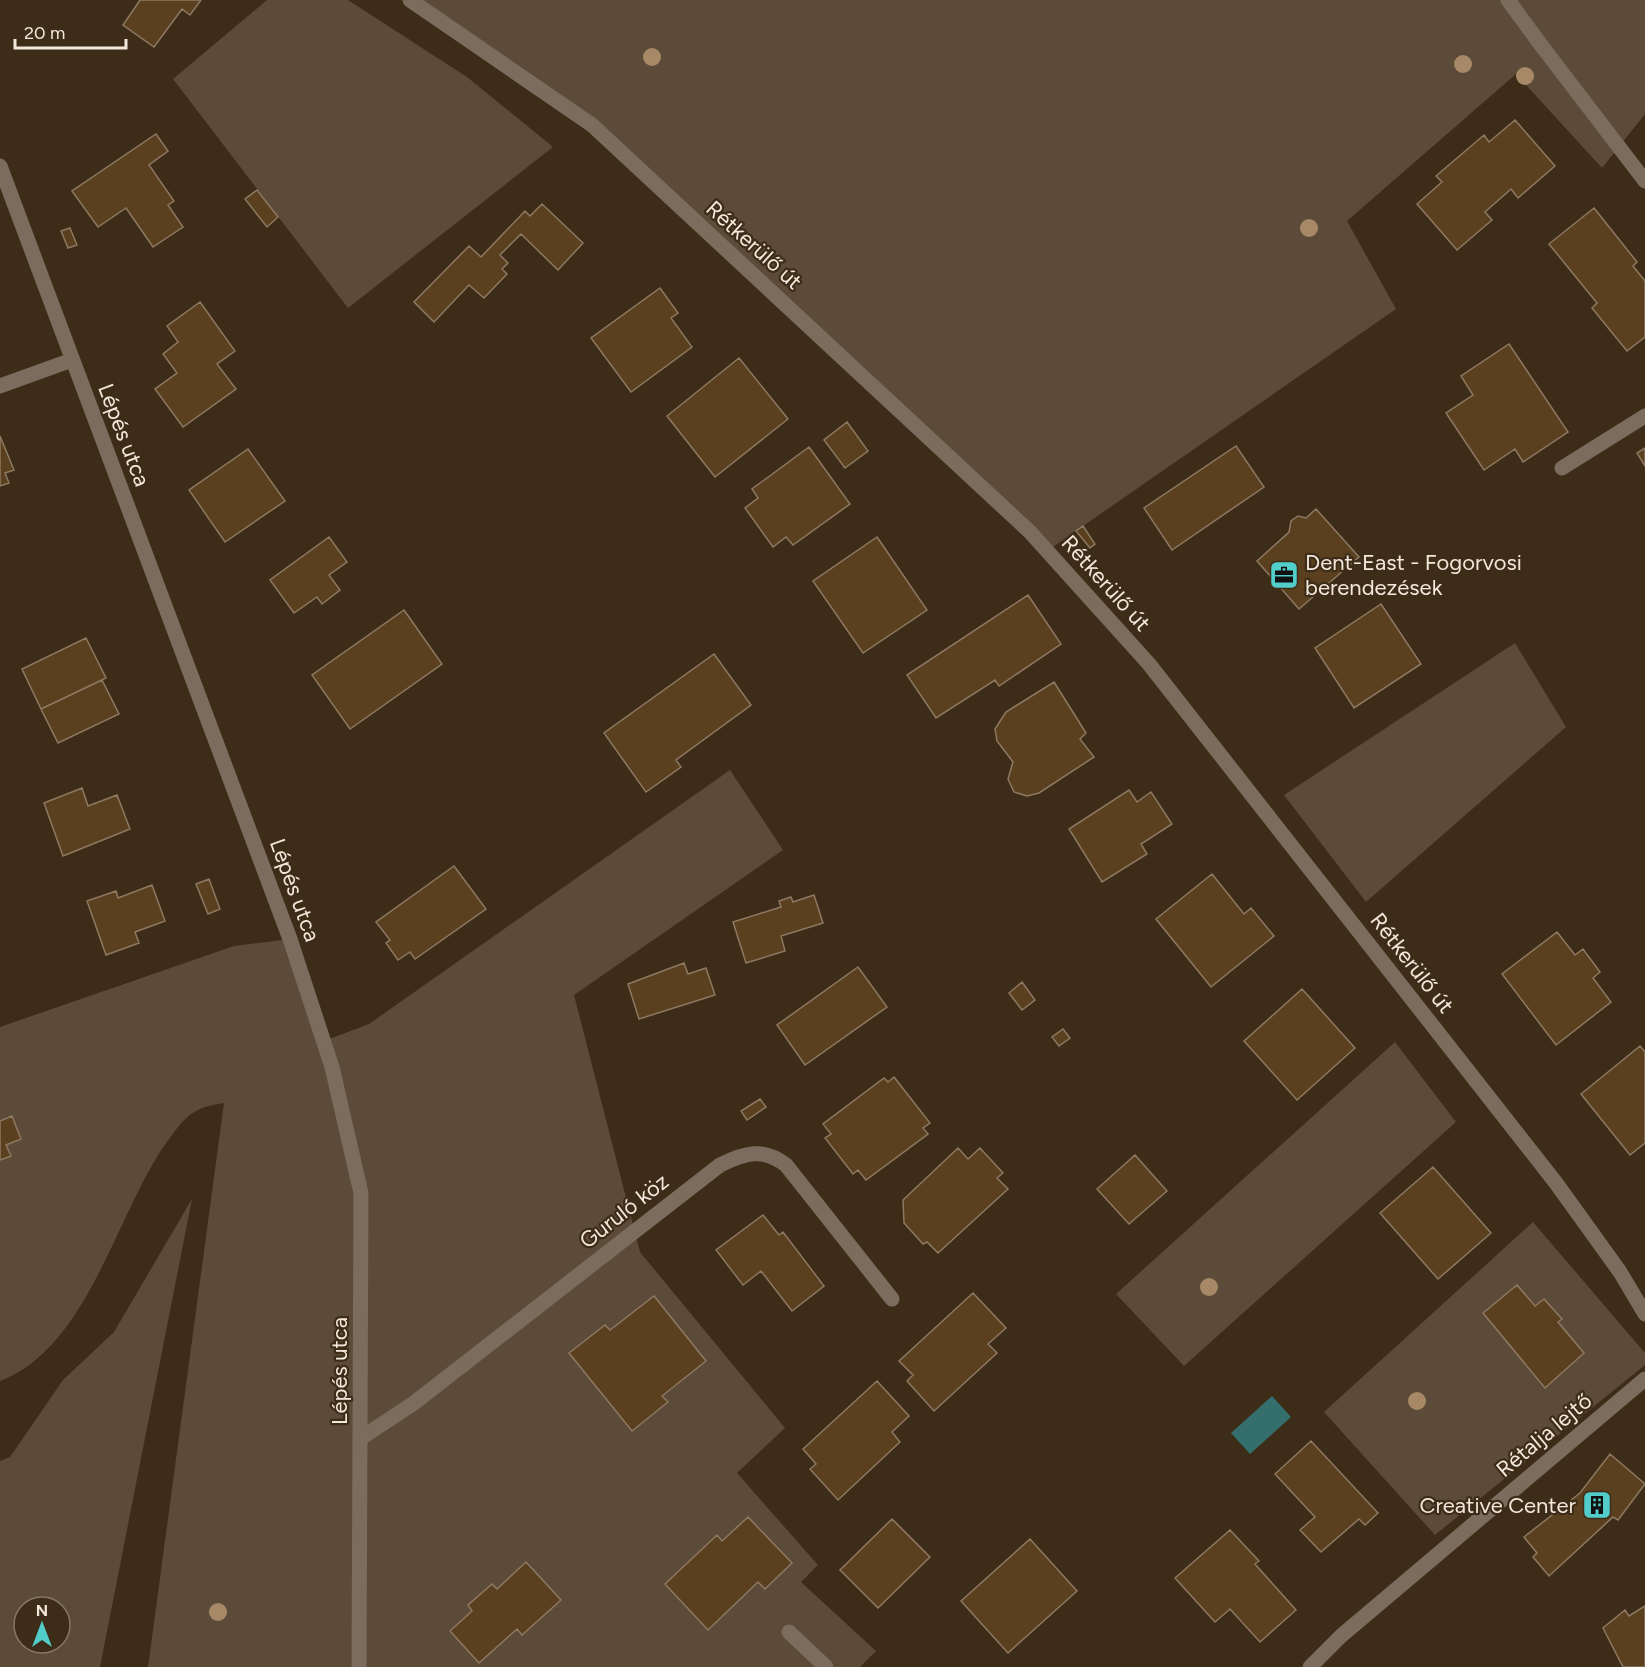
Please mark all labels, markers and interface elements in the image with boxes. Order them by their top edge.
scale bar [15,12,126,50]
text: 20 m [24,22,65,44]
street label: Rétkerülő út [700,195,808,295]
street label: Lépés utca [92,380,156,490]
street label: Rétkerülő út [1056,529,1156,637]
place label: Dent-East - Fogorvosi berendezések [1305,549,1522,601]
office icon: Dent-East - Fogorvosi berendezések [1268,559,1300,591]
street label: Lépés utca [264,835,326,945]
street label: Rétkerülő út [1364,907,1460,1019]
street label: Guruló köz [574,1168,674,1254]
street label: Lépés utca [326,1317,353,1425]
street label: Rétalja lejtő [1491,1387,1597,1483]
building icon: Creative Center [1581,1489,1613,1521]
place label: Creative Center [1420,1492,1577,1519]
north arrow [12,1595,72,1655]
text: N [36,1601,48,1620]

